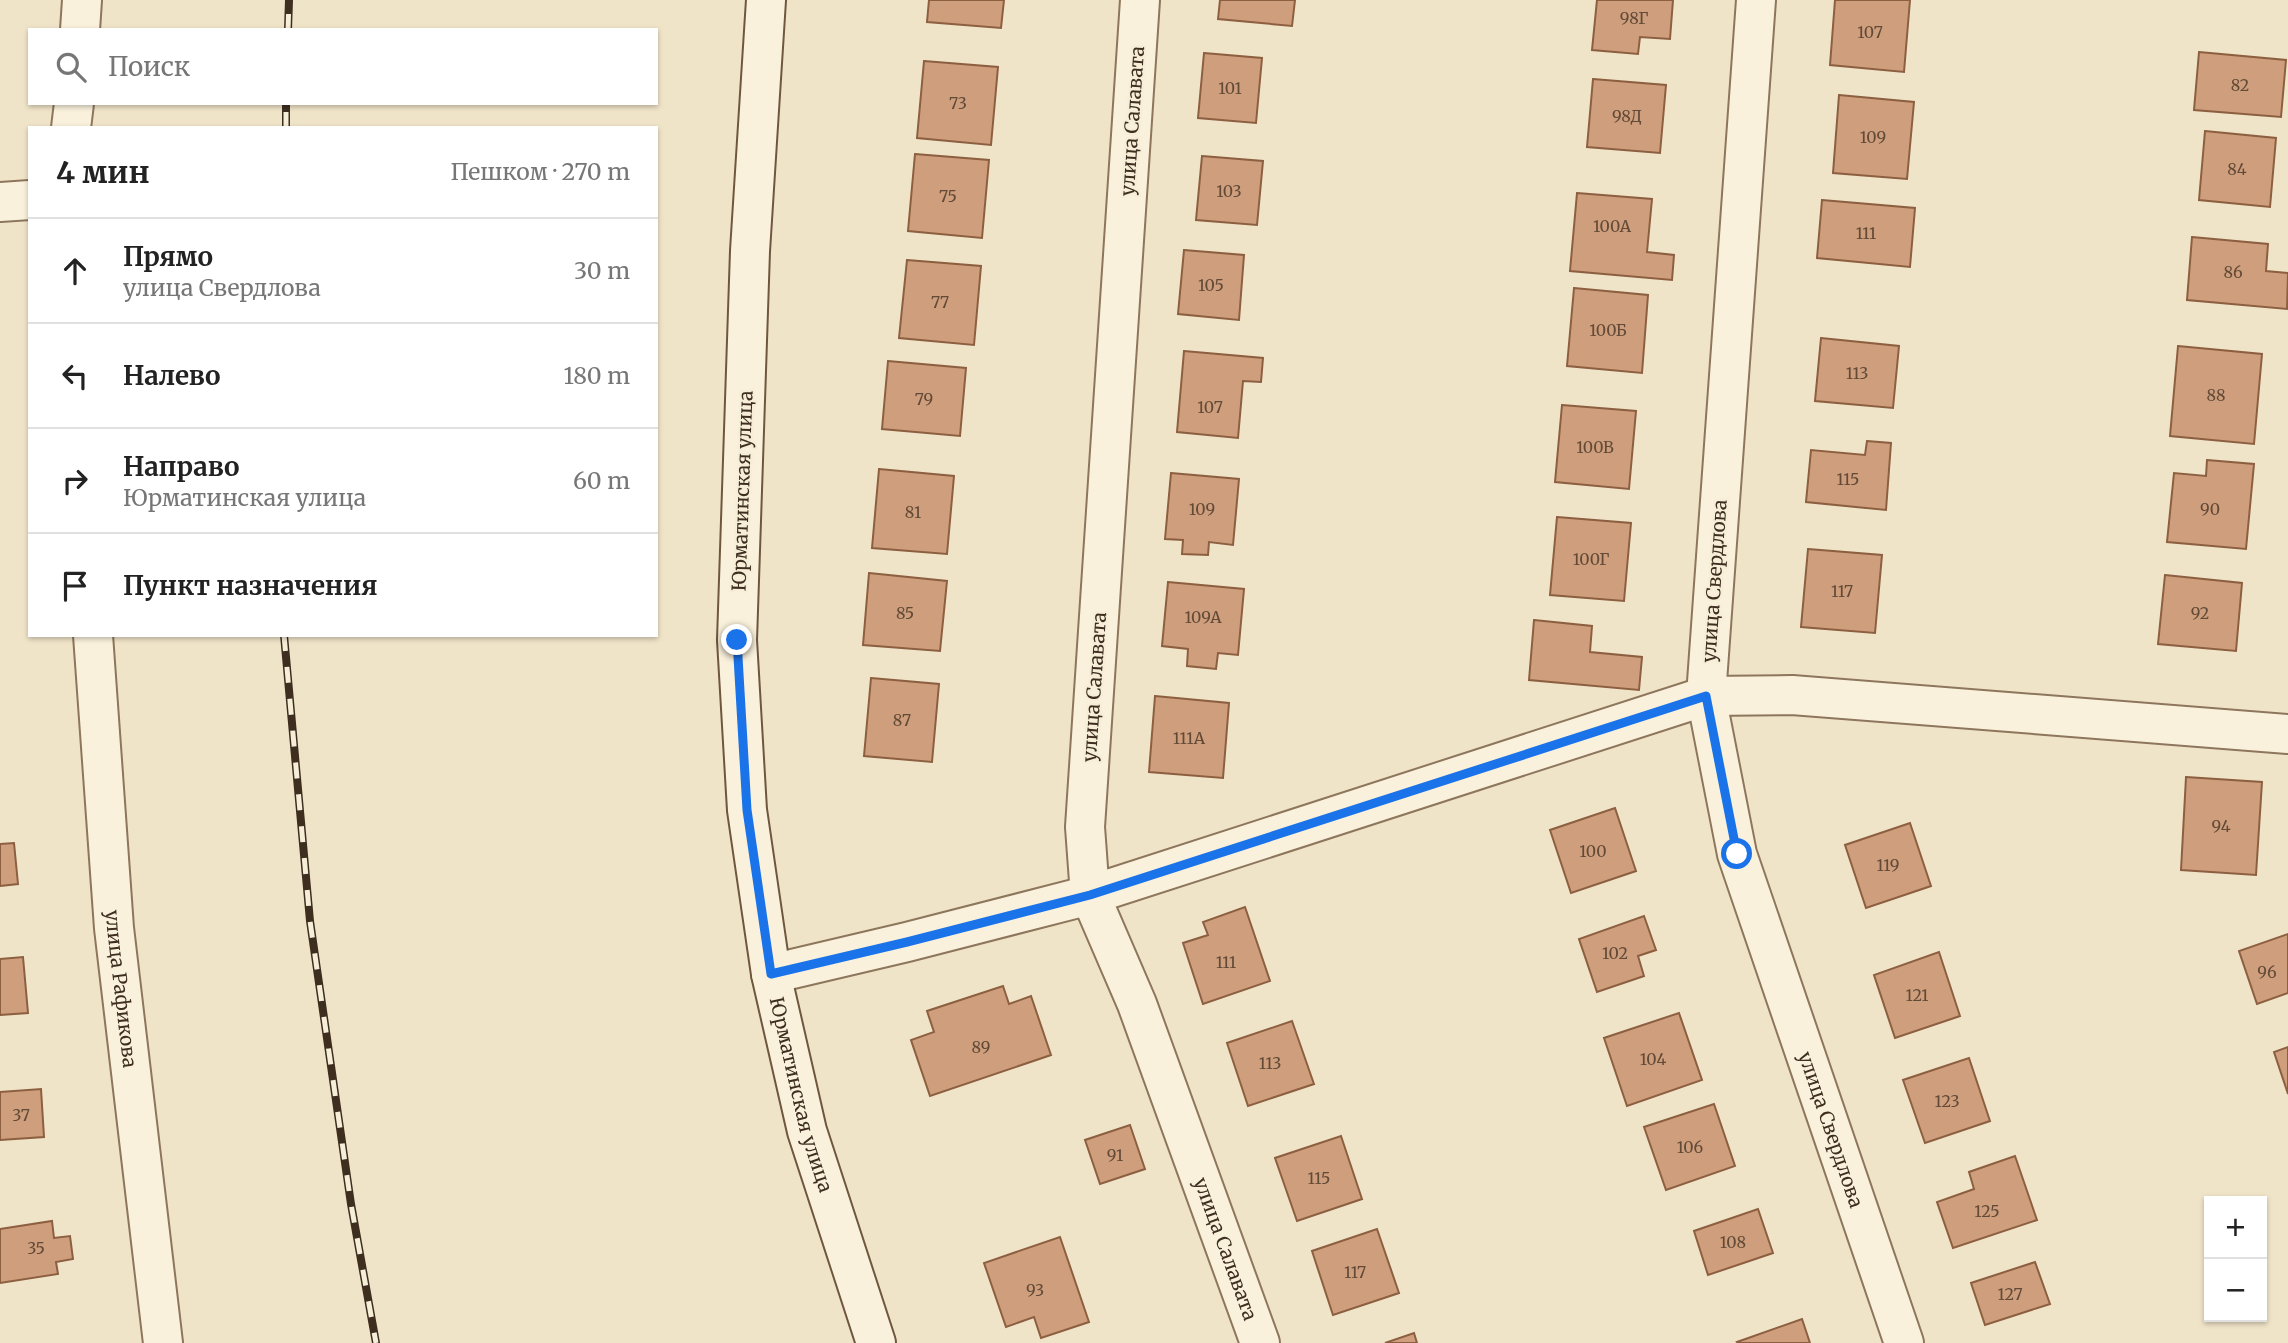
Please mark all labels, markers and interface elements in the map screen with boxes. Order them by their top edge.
house number: 98Г [1620,8,1648,28]
house number: 107 [1857,22,1883,42]
search box [28,28,658,105]
street label: улица Салавата [1115,45,1149,197]
icon: search [52,48,90,86]
text: Поиск [108,50,190,83]
house number: 82 [2231,75,2249,95]
house number: 101 [1218,78,1242,98]
house number: 73 [949,93,967,113]
house number: 98Д [1612,106,1642,126]
house number: 109 [1860,127,1886,147]
text: 4 мин [56,153,150,191]
text: Пешком · 270 m [450,157,630,186]
house number: 84 [2227,159,2247,179]
house number: 103 [1216,181,1242,201]
house number: 75 [939,186,957,206]
house number: 100А [1593,216,1632,236]
house number: 111 [1856,223,1876,243]
text: Прямо [123,240,213,273]
icon: ahead [56,252,94,290]
text: 30 m [574,256,630,285]
house number: 86 [2223,262,2243,282]
text: улица Свердлова [123,273,321,302]
house number: 105 [1198,275,1224,295]
house number: 77 [931,292,949,312]
house number: 100Б [1589,320,1627,340]
icon: left [56,357,94,395]
text: Налево [123,359,221,392]
text: 180 m [564,361,630,390]
house number: 113 [1846,363,1868,383]
house number: 88 [2206,385,2226,405]
house number: 79 [915,389,933,409]
street label: Юрматинская улица [727,390,757,592]
house number: 107 [1197,397,1223,417]
house number: 100В [1576,437,1614,457]
text: Направо [123,450,240,483]
icon: right [56,462,94,500]
text: 60 m [573,466,630,495]
house number: 115 [1837,469,1859,489]
text: Юрматинская улица [123,483,366,512]
house number: 109 [1189,499,1215,519]
street label: улица Свердлова [1696,499,1732,663]
house number: 90 [2200,499,2220,519]
house number: 81 [905,502,921,522]
house number: 100Г [1573,549,1609,569]
icon: arrive [56,567,94,605]
text: Пункт назначения [123,569,377,602]
house number: 117 [1831,581,1853,601]
house number: 85 [896,603,914,623]
house number: 92 [2191,603,2209,623]
house number: 109А [1185,607,1222,627]
street label: улица Салавата [1077,611,1111,763]
route end [721,624,752,655]
house number: 87 [893,710,911,730]
house number: 111А [1173,728,1206,748]
house number: 94 [2211,816,2231,836]
route start [1721,838,1752,869]
house number: 100 [1579,841,1607,861]
house number: 119 [1877,855,1899,875]
street label: улица Рафикова [101,909,142,1069]
house number: 102 [1602,943,1628,963]
house number: 111 [1216,952,1236,972]
house number: 96 [2257,962,2277,982]
house number: 121 [1905,985,1929,1005]
street label: Юрматинская улица [765,995,838,1195]
house number: 89 [972,1037,990,1057]
street label: улица Свердлова [1793,1048,1869,1211]
house number: 104 [1640,1049,1666,1069]
house number: 113 [1259,1053,1281,1073]
house number: 123 [1934,1091,1960,1111]
house number: 37 [12,1105,30,1125]
house number: 106 [1677,1137,1704,1157]
house number: 91 [1107,1145,1123,1165]
house number: 115 [1308,1168,1330,1188]
street label: улица Салавата [1189,1174,1263,1323]
map controls [2204,1196,2267,1322]
button: + [2204,1196,2267,1259]
house number: 125 [1974,1201,2000,1221]
house number: 108 [1720,1232,1746,1252]
house number: 35 [27,1238,45,1258]
button: − [2204,1259,2267,1322]
house number: 117 [1344,1262,1366,1282]
house number: 93 [1026,1280,1044,1300]
house number: 127 [1997,1284,2023,1304]

